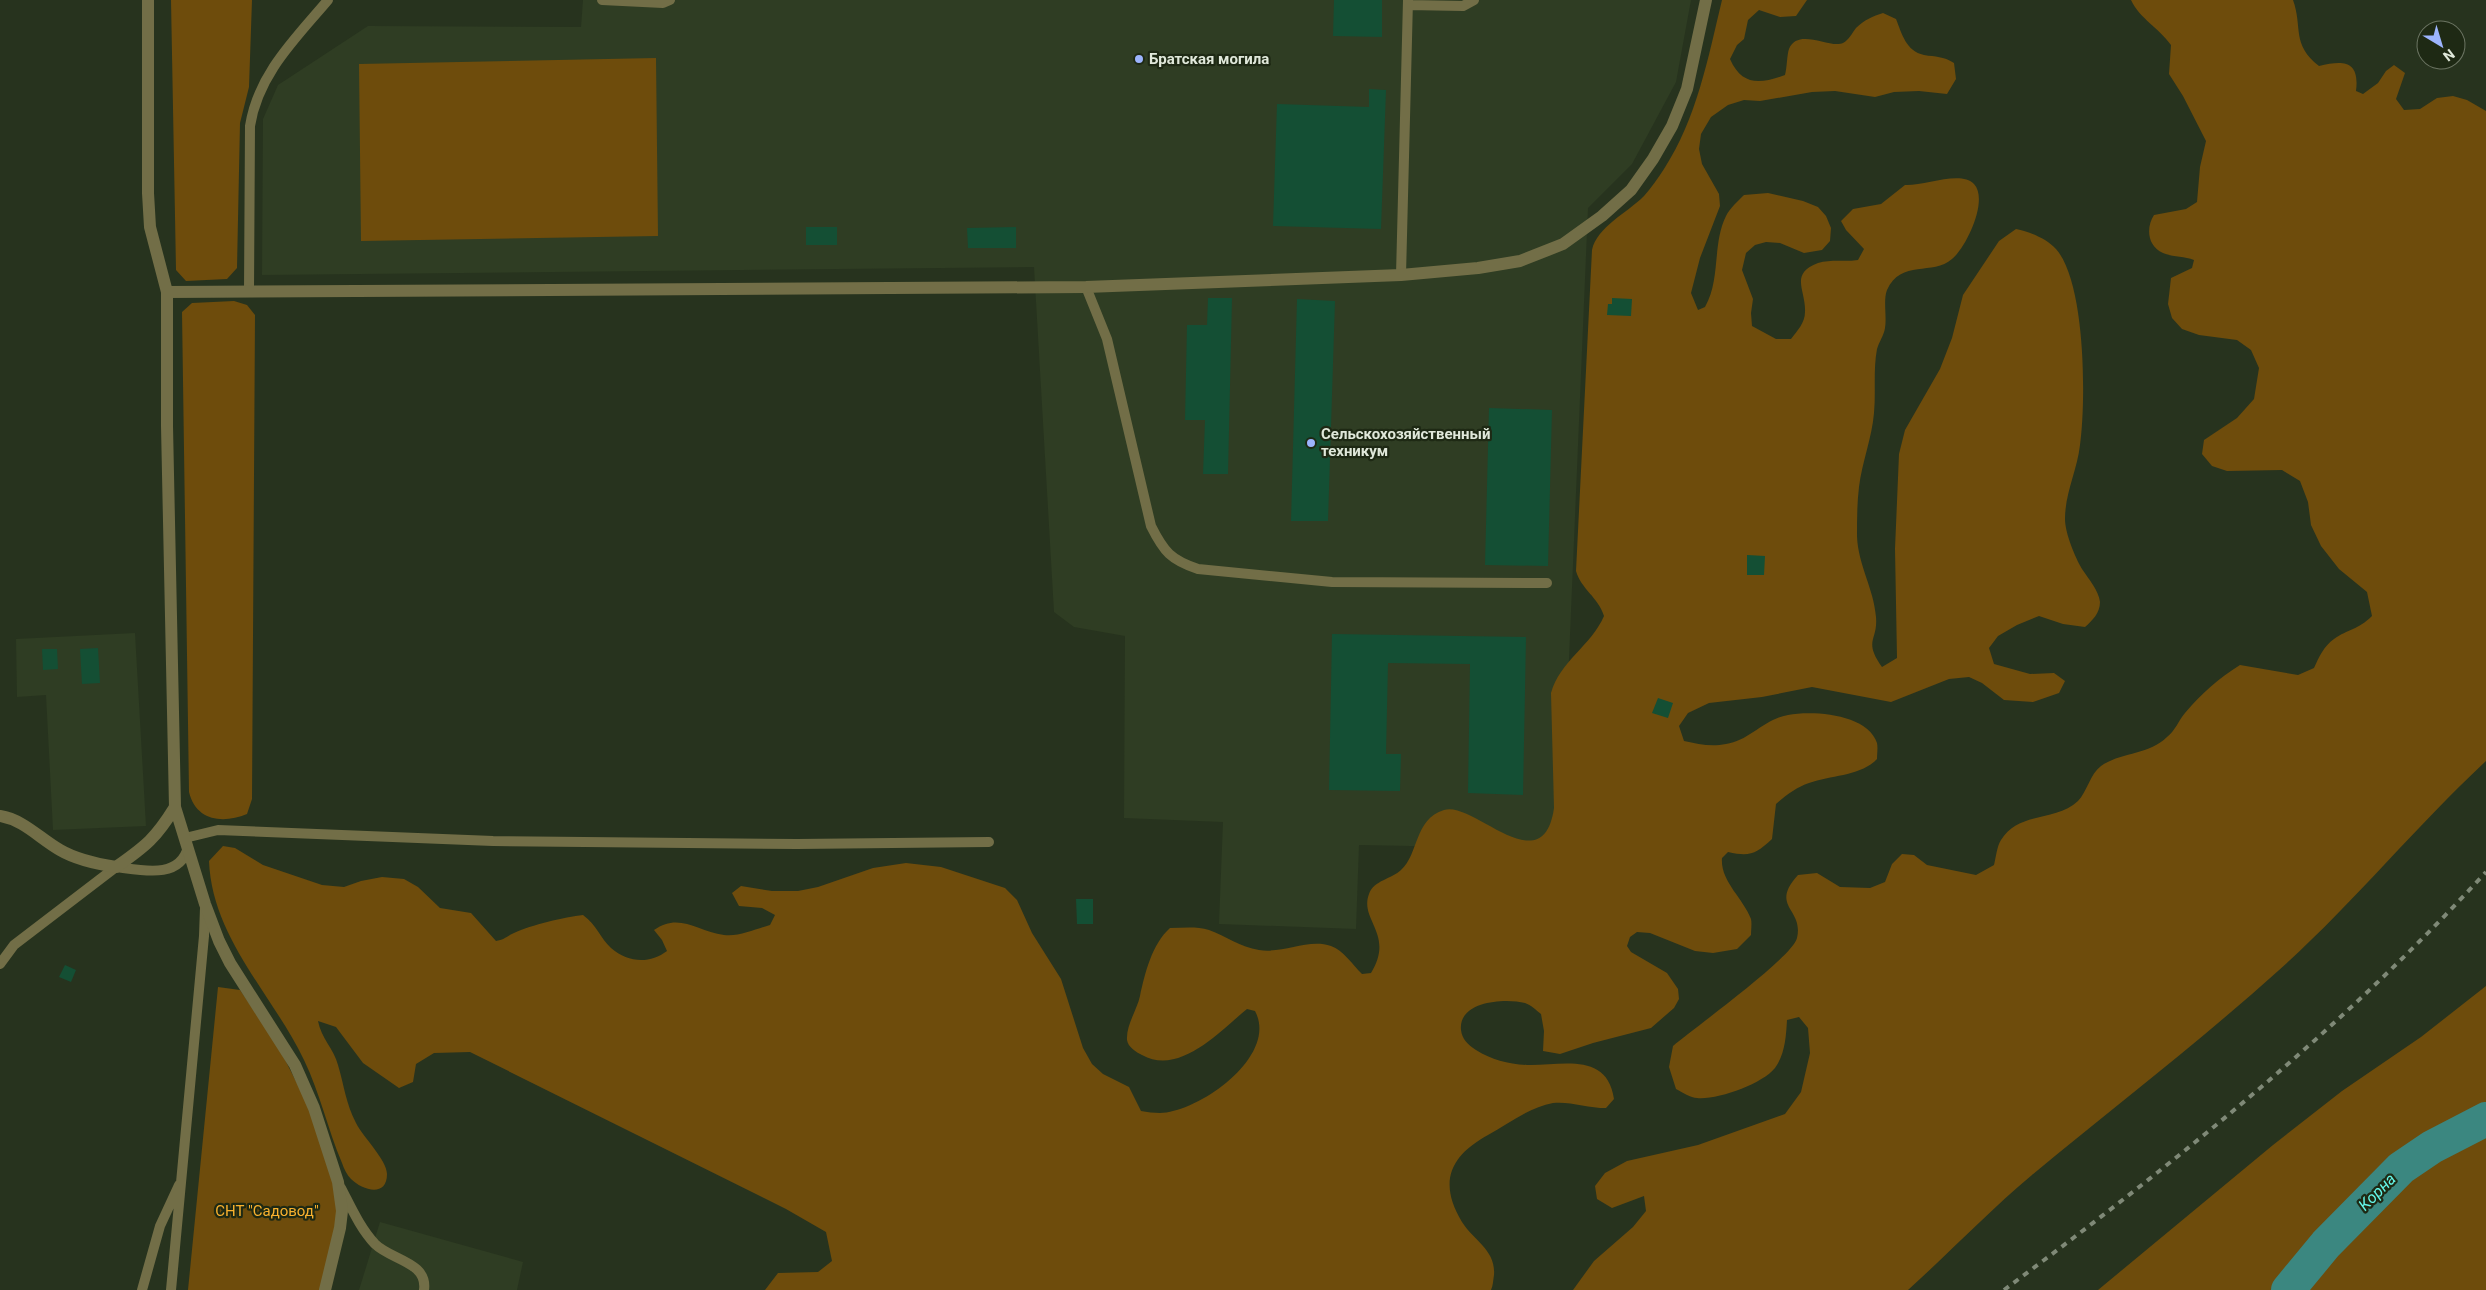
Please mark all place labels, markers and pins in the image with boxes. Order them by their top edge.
place label: Братская могила [1149,50,1269,68]
marker: Братская могила [1133,53,1145,65]
place label: Сельскохозяйственный техникум [1321,425,1490,460]
marker: Сельскохозяйственный техникум [1305,437,1317,449]

